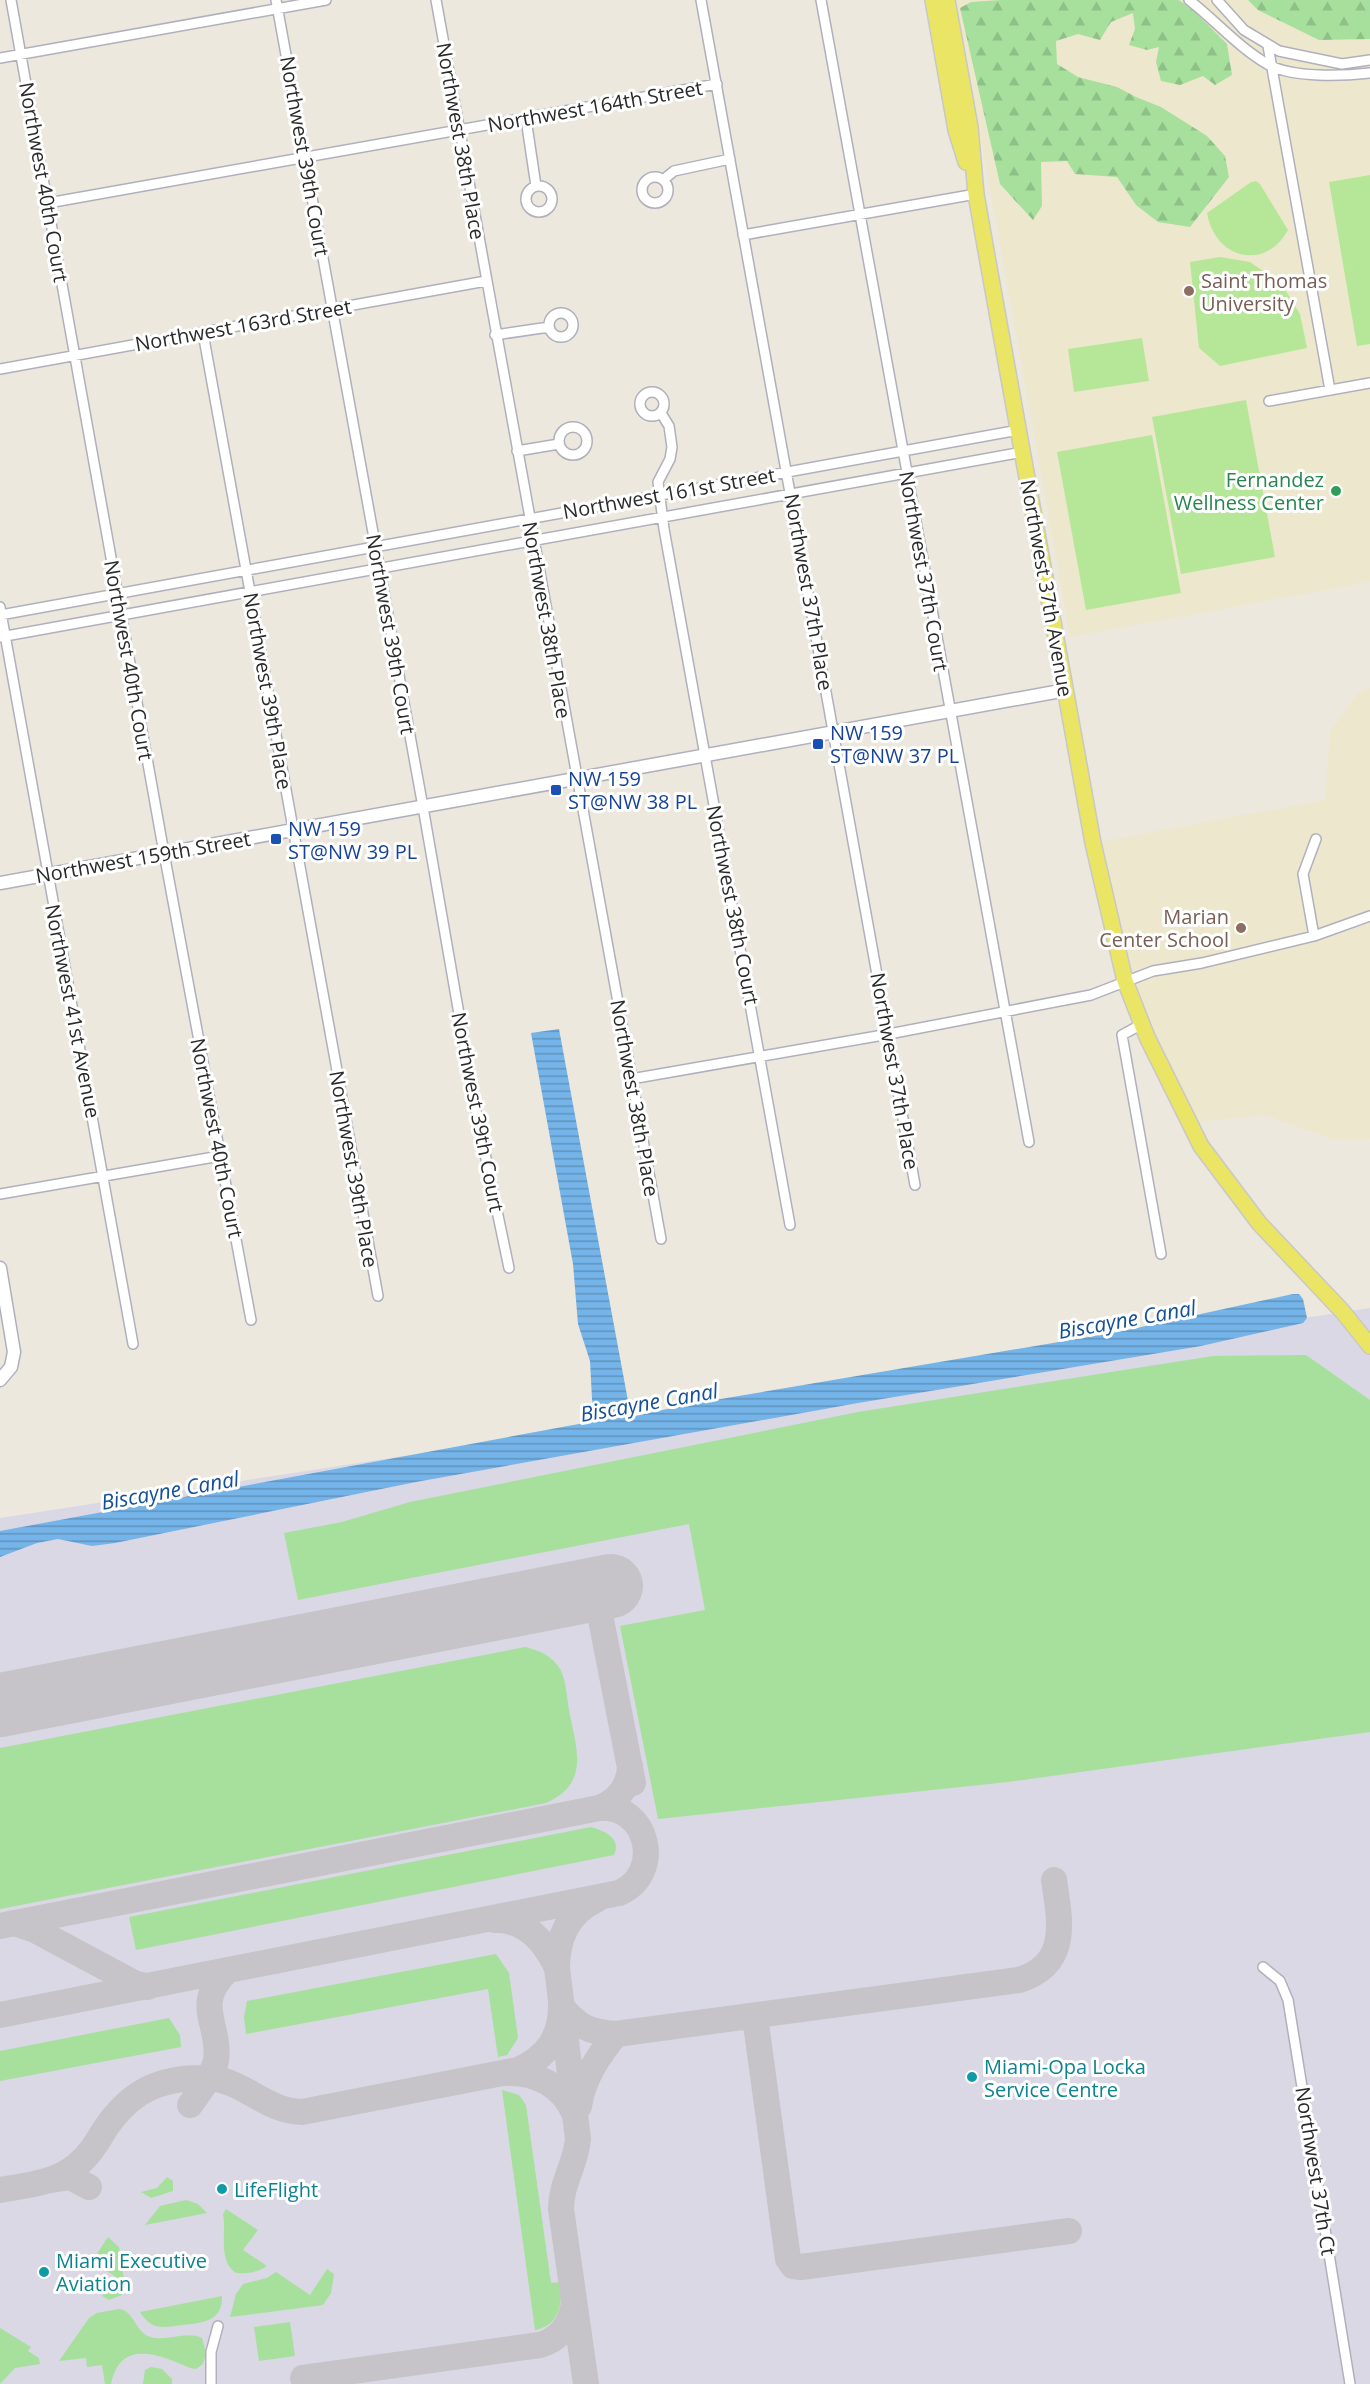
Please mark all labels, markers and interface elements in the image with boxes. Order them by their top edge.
street label: Northwest 38th Place [430,40,492,242]
street label: Northwest 39th Court [274,54,336,258]
street label: Northwest 164th Street [485,74,705,138]
street label: Northwest 40th Court [13,80,75,284]
place label: Saint Thomas University [1201,267,1327,317]
marker: Saint Thomas University [1182,284,1196,298]
street label: Northwest 163rd Street [133,293,353,357]
street label: Northwest 161st Street [561,461,777,525]
place label: Fernandez Wellness Center [1174,466,1324,516]
street label: Northwest 37th Court [893,469,955,673]
street label: Northwest 37th Avenue [1015,477,1079,699]
marker: Fernandez Wellness Center [1329,484,1343,498]
street label: Northwest 37th Place [778,491,840,693]
street label: Northwest 38th Place [516,519,578,721]
street label: Northwest 39th Court [360,532,422,736]
street label: Northwest 40th Court [98,558,160,762]
street label: Northwest 39th Place [237,590,299,792]
place label: NW 159 ST@NW 37 PL [830,719,959,769]
marker: NW 159 ST@NW 37 PL [811,737,825,751]
place label: NW 159 ST@NW 38 PL [568,765,697,815]
marker: NW 159 ST@NW 38 PL [549,783,563,797]
street label: Northwest 38th Court [700,803,766,1007]
place label: NW 159 ST@NW 39 PL [288,815,417,865]
street label: Northwest 159th Street [33,825,253,889]
marker: NW 159 ST@NW 39 PL [269,832,283,846]
street label: Northwest 41st Avenue [39,902,107,1120]
place label: Marian Center School [1099,903,1229,953]
marker: Marian Center School [1234,921,1248,935]
street label: Northwest 37th Place [864,970,926,1172]
street label: Northwest 38th Place [604,997,666,1199]
street label: Northwest 39th Court [445,1010,511,1214]
street label: Northwest 40th Court [184,1036,250,1240]
street label: Northwest 39th Place [323,1068,385,1270]
water label: Biscayne Canal [1056,1293,1199,1345]
water label: Biscayne Canal [578,1376,721,1428]
water label: Biscayne Canal [99,1464,242,1516]
place label: Miami-Opa Locka Service Centre [984,2053,1146,2103]
marker: Miami-Opa Locka Service Centre [965,2070,979,2084]
street label: Northwest 37th Ct [1289,2085,1343,2257]
place label: LifeFlight [234,2176,318,2203]
marker: LifeFlight [215,2182,229,2196]
place label: Miami Executive Aviation [56,2247,207,2297]
marker: Miami Executive Aviation [37,2265,51,2279]

